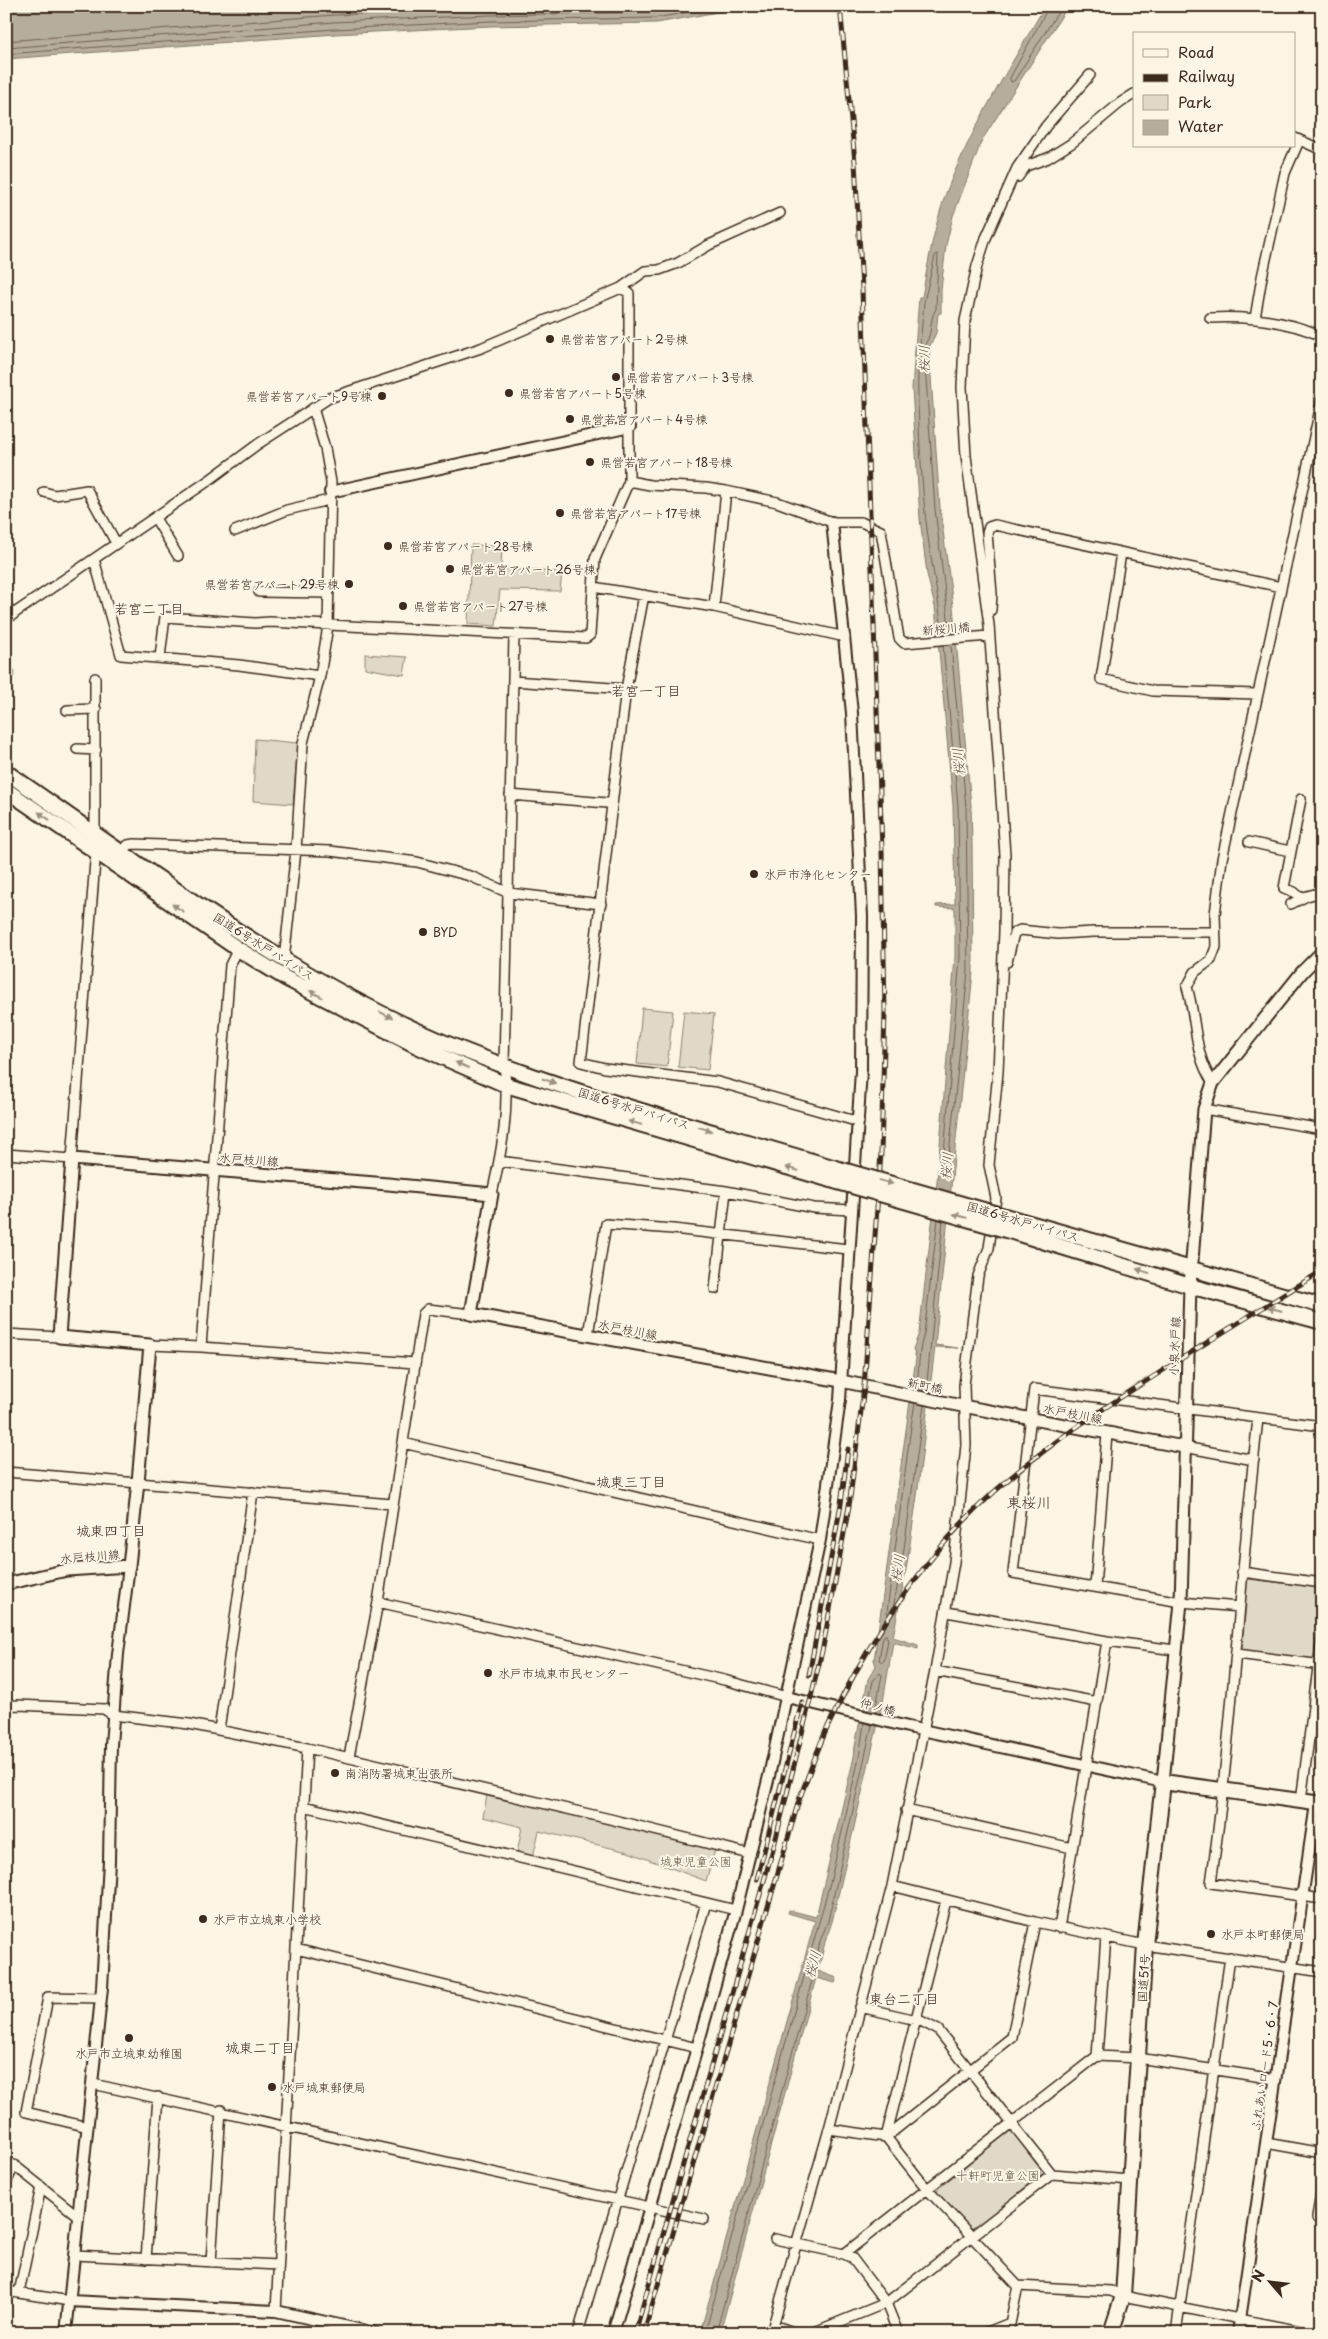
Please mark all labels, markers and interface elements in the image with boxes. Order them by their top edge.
legend [1133,32,1296,148]
text: Road [1178,40,1214,63]
text: Railway [1178,64,1235,87]
text: Park [1178,90,1212,113]
text: Water [1178,114,1223,137]
place label: 県営若宮アパート2号棟 [560,330,688,348]
marker: 県営若宮アパート2号棟 [544,333,556,345]
water label: 桜川 [913,345,934,373]
place label: 県営若宮アパート3号棟 [626,368,753,386]
marker: 県営若宮アパート3号棟 [610,371,622,383]
place label: 県営若宮アパート5号棟 [519,384,646,402]
place label: 県営若宮アパート9号棟 [246,387,372,405]
marker: 県営若宮アパート5号棟 [503,387,515,399]
marker: 県営若宮アパート9号棟 [376,390,388,402]
place label: 県営若宮アパート4号棟 [580,410,707,428]
marker: 県営若宮アパート4号棟 [564,413,576,425]
place label: 県営若宮アパート18号棟 [600,453,732,471]
marker: 県営若宮アパート18号棟 [584,456,596,468]
place label: 県営若宮アパート17号棟 [570,504,701,522]
marker: 県営若宮アパート17号棟 [554,507,566,519]
place label: 県営若宮アパート28号棟 [398,537,533,555]
marker: 県営若宮アパート28号棟 [382,540,394,552]
place label: 県営若宮アパート26号棟 [460,560,596,578]
marker: 県営若宮アパート26号棟 [444,563,456,575]
place label: 県営若宮アパート29号棟 [204,575,339,593]
marker: 県営若宮アパート29号棟 [343,578,355,590]
place label: 県営若宮アパート27号棟 [413,597,547,615]
district label: 若宮二丁目 [114,598,184,619]
marker: 県営若宮アパート27号棟 [397,600,409,612]
street label: 新桜川橋 [921,617,971,639]
district label: 若宮一丁目 [611,680,681,701]
water label: 桜川 [946,747,970,777]
one-way arrow [38,811,51,821]
place label: 水戸市浄化センター [764,865,872,883]
marker: 水戸市浄化センター [748,868,760,880]
one-way arrow [171,903,185,913]
street label: 国道6号水戸バイパス [210,908,318,984]
place label: BYD [433,923,458,941]
marker: BYD [417,926,429,938]
one-way arrow [309,990,323,998]
one-way arrow [379,1011,393,1019]
one-way arrow [455,1061,469,1069]
one-way arrow [542,1077,557,1085]
street label: 国道6号水戸バイパス [576,1082,692,1134]
one-way arrow [628,1119,643,1127]
one-way arrow [697,1125,712,1133]
street label: 水戸枝川線 [218,1148,280,1170]
water label: 桜川 [934,1151,958,1181]
one-way arrow [784,1164,799,1172]
one-way arrow [878,1178,893,1186]
street label: 国道6号水戸バイパス [965,1196,1081,1246]
one-way arrow [952,1212,967,1220]
one-way arrow [1136,1267,1151,1275]
one-way arrow [1267,1305,1282,1313]
street label: 水戸枝川線 [597,1314,659,1344]
street label: 小泉水戸線 [1164,1316,1184,1376]
street label: 新町橋 [906,1373,944,1397]
street label: 水戸枝川線 [1042,1398,1104,1428]
district label: 城東三丁目 [596,1471,666,1492]
district label: 東桜川 [1006,1490,1052,1513]
district label: 城東四丁目 [76,1520,146,1541]
street label: 水戸枝川線 [59,1544,121,1568]
water label: 桜川 [885,1553,909,1583]
place label: 水戸市城東市民センター [498,1664,630,1682]
marker: 水戸市城東市民センター [482,1667,494,1679]
street label: 仲ノ橋 [858,1693,898,1719]
place label: 南消防署城東出張所 [345,1764,453,1782]
marker: 南消防署城東出張所 [329,1767,341,1779]
park label: 城東児童公園 [660,1852,732,1870]
place label: 水戸市立城東小学校 [213,1910,321,1928]
marker: 水戸市立城東小学校 [197,1913,209,1925]
place label: 水戸本町郵便局 [1221,1925,1305,1943]
marker: 水戸本町郵便局 [1205,1928,1217,1940]
water label: 桜川 [798,1948,826,1980]
street label: 国道51号 [1132,1953,1154,2003]
district label: 東台二丁目 [869,1988,939,2009]
street label: ふれあいロード5・6・7 [1246,2000,1282,2132]
marker: 水戸市立城東幼稚園 [123,2032,135,2044]
district label: 城東二丁目 [225,2037,295,2058]
place label: 水戸市立城東幼稚園 [75,2044,183,2062]
place label: 水戸城東郵便局 [282,2078,366,2096]
marker: 水戸城東郵便局 [266,2081,278,2093]
park label: 十軒町児童公園 [956,2166,1040,2184]
north arrow [1246,2256,1296,2306]
text: N [1246,2266,1270,2285]

